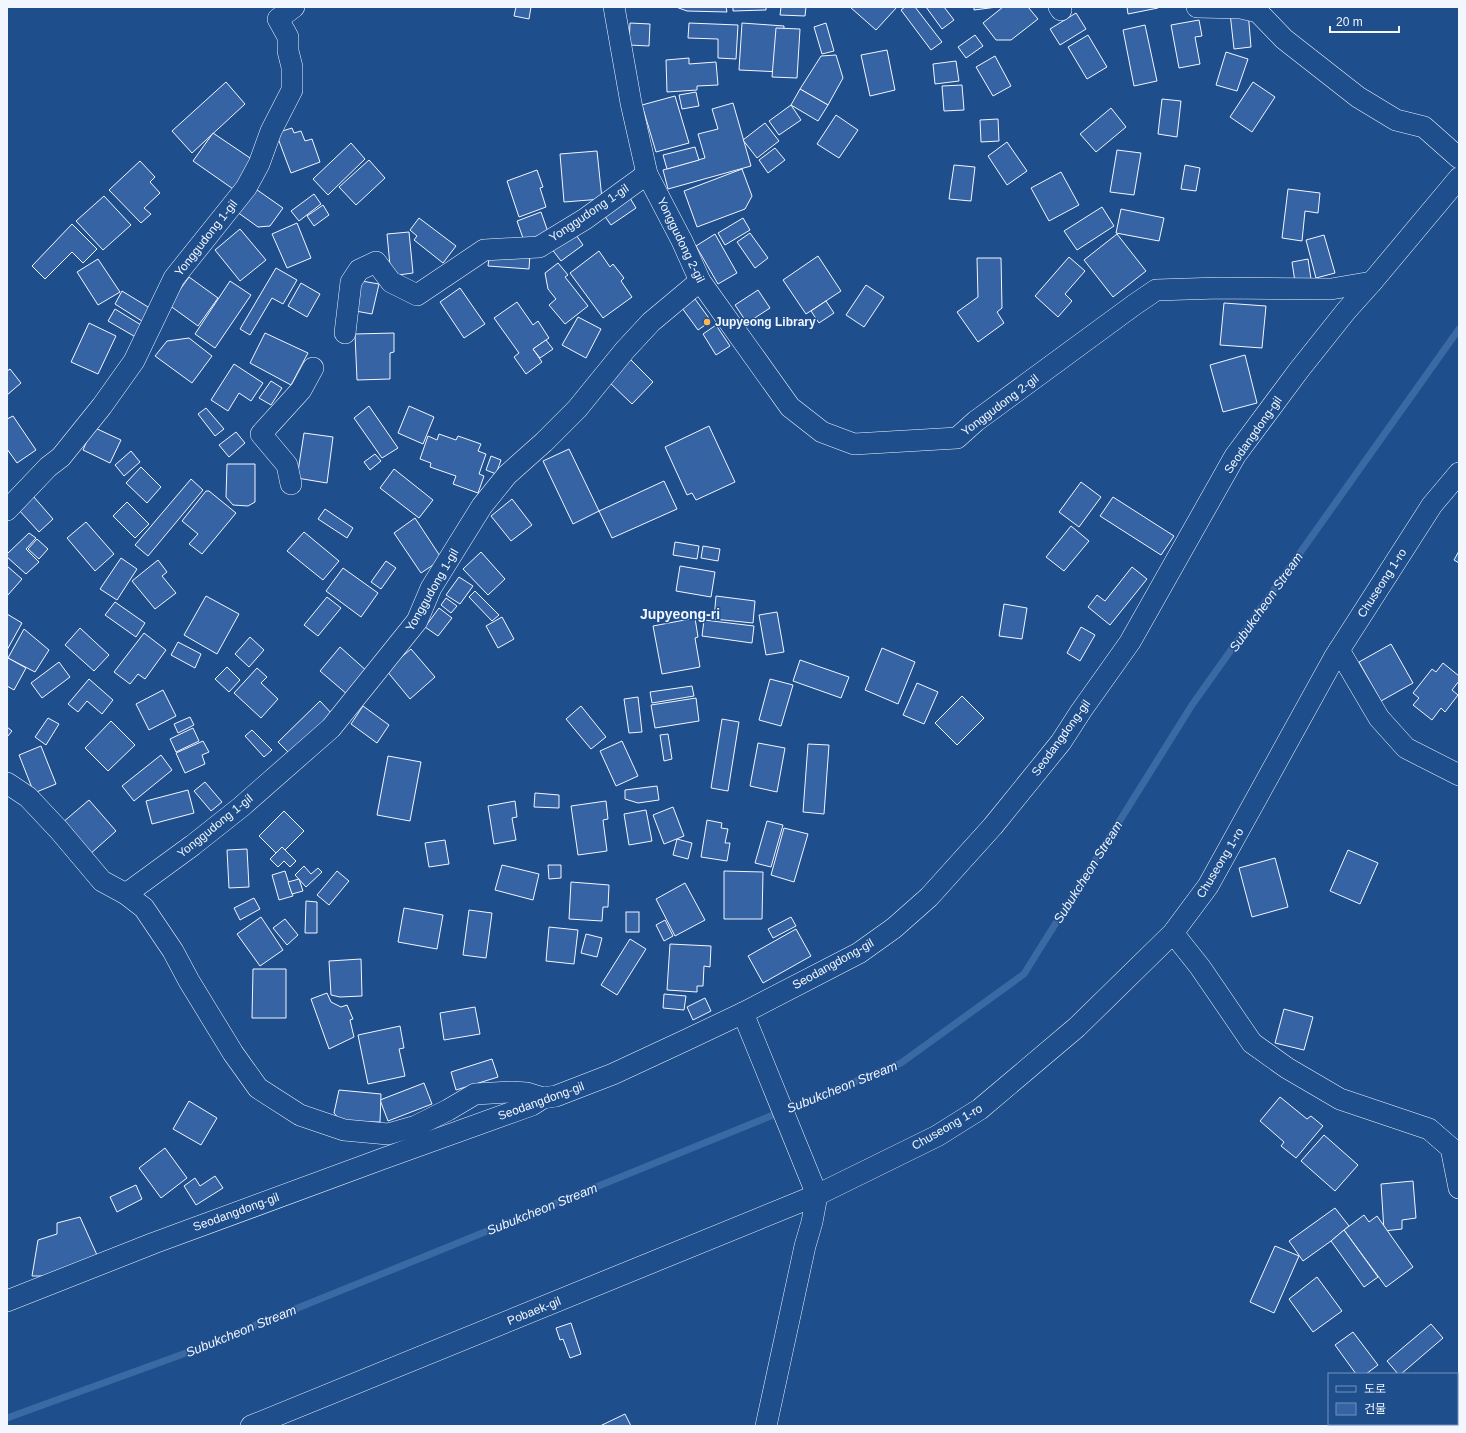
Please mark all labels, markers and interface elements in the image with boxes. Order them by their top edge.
scale bar [1330,8,1399,34]
text: 20 m [1336,15,1363,29]
street label: Yonggudong 1-gil [547,181,631,245]
street label: Yonggudong 2-gil [654,195,708,285]
street label: Yonggudong 1-gil [172,197,240,279]
place label: Jupyeong Library [715,315,816,329]
marker: Jupyeong Library [702,317,712,327]
street label: Yonggudong 2-gil [959,371,1041,439]
street label: Seodangdong-gil [1221,394,1285,476]
street label: Yonggudong 1-gil [403,546,461,634]
street label: Chuseong 1-ro [1355,546,1410,620]
water label: Subukcheon Stream [1226,549,1306,655]
district label: Jupyeong-ri [640,606,720,622]
street label: Seodangdong-gil [1029,697,1093,779]
street label: Yonggudong 1-gil [174,791,256,861]
water label: Subukcheon Stream [1050,818,1126,926]
street label: Chuseong 1-ro [1194,825,1247,901]
street label: Seodangdong-gil [790,936,876,992]
water label: Subukcheon Stream [785,1058,900,1116]
street label: Seodangdong-gil [496,1079,586,1123]
street label: Chuseong 1-ro [909,1101,985,1153]
water label: Subukcheon Stream [485,1180,600,1238]
street label: Seodangdong-gil [191,1190,281,1234]
street label: Pobaek-gil [505,1294,563,1328]
water label: Subukcheon Stream [184,1302,299,1360]
legend [1328,1373,1458,1425]
text: 도로 [1364,1382,1386,1396]
text: 건물 [1364,1402,1386,1416]

